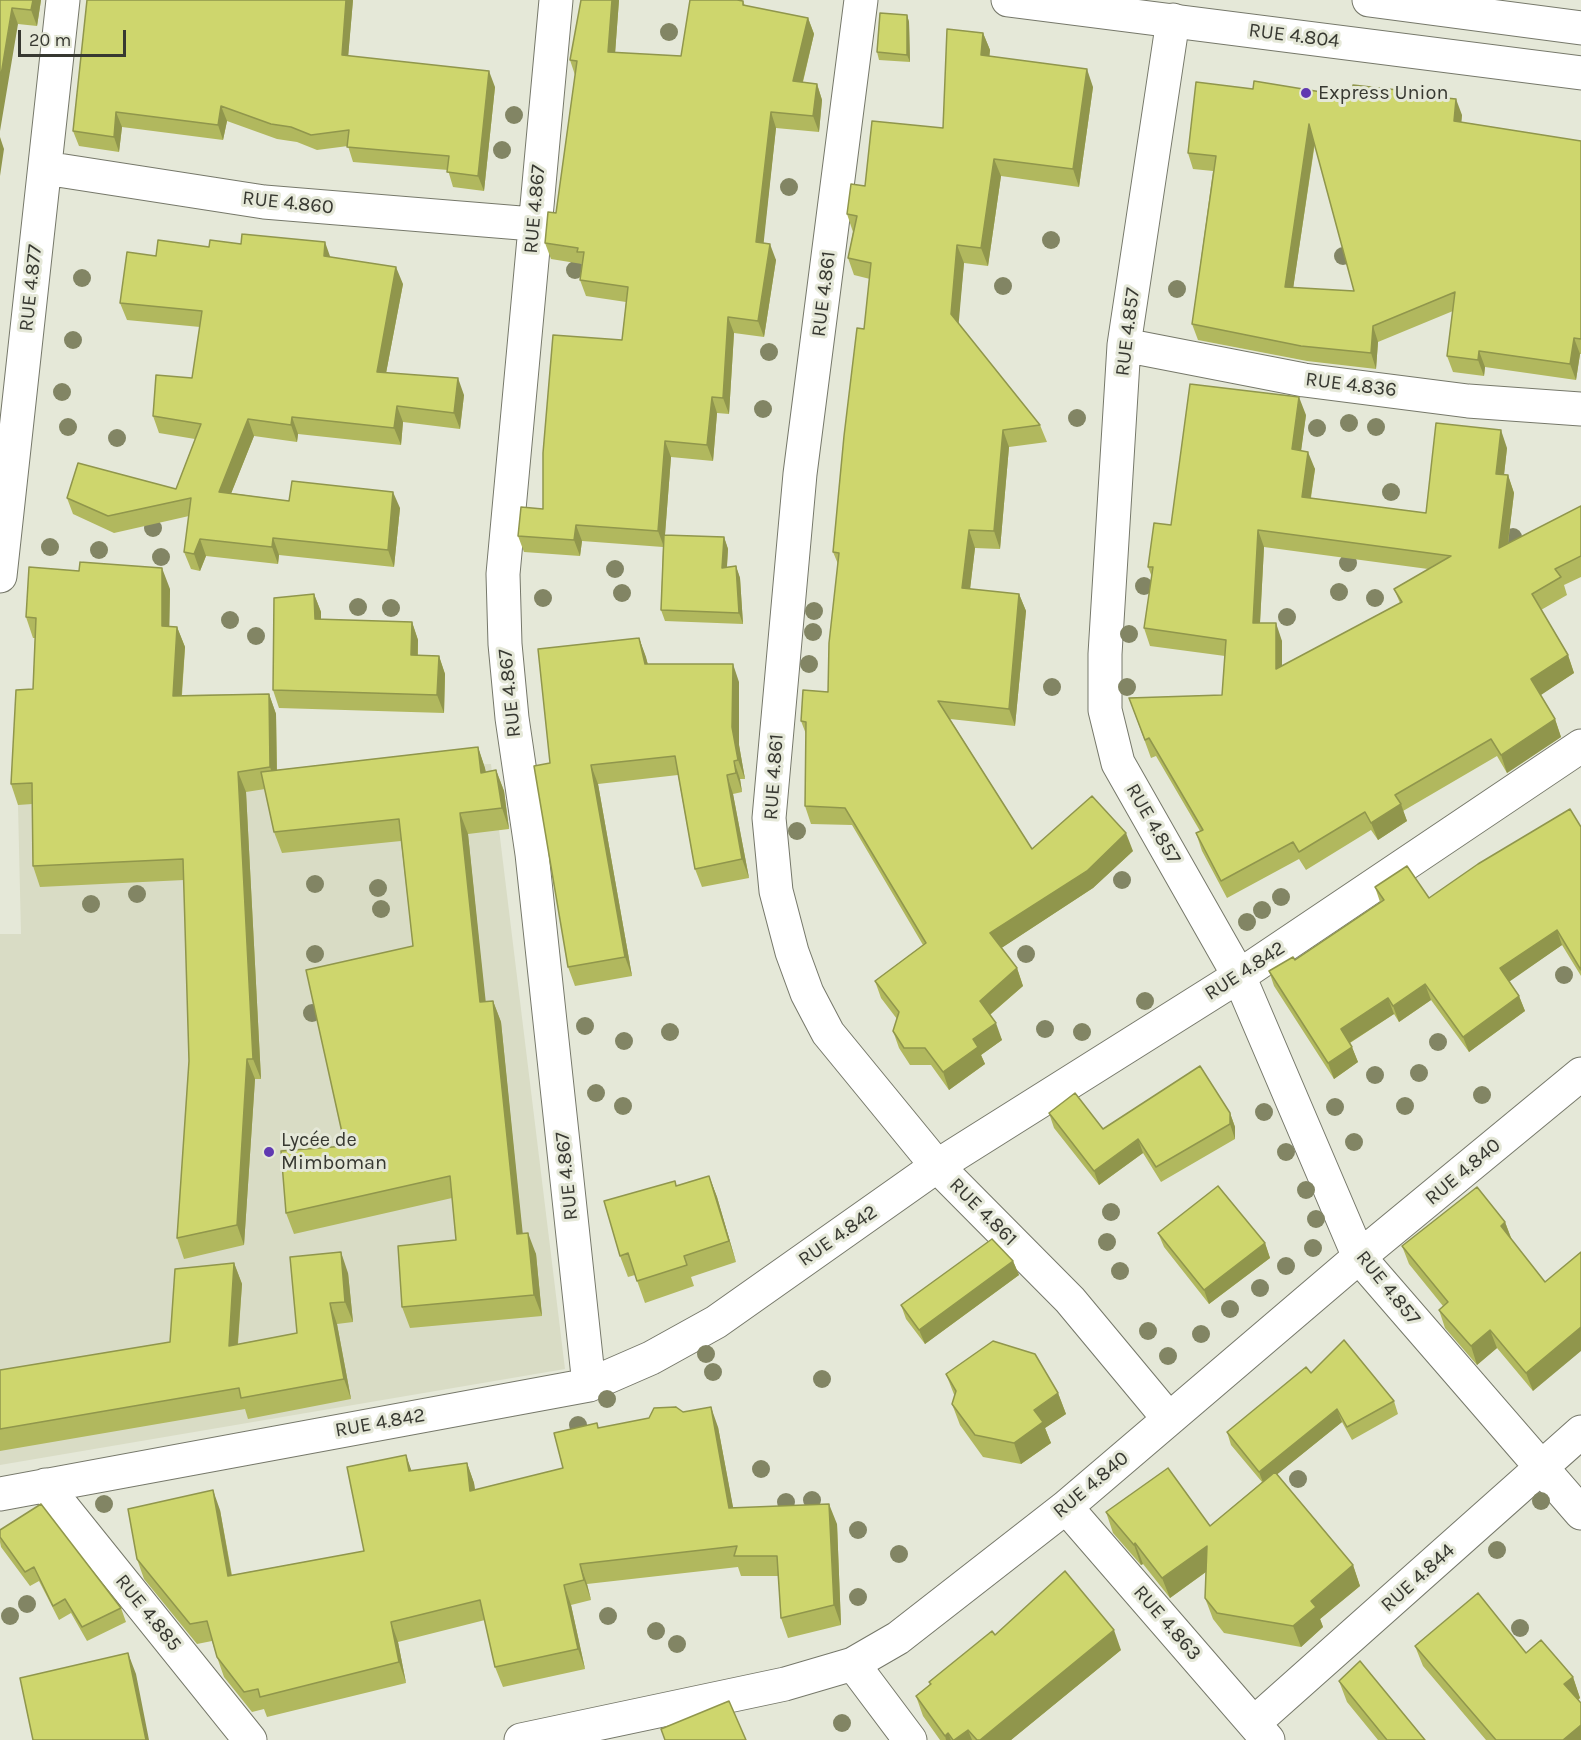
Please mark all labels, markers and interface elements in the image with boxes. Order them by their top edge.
scale bar [21,18,129,56]
street label: RUE 4.804 [1247,19,1341,53]
text: 20 m [29,29,71,51]
place label: Express Union [1318,81,1449,105]
marker: Express Union [1299,86,1313,100]
street label: RUE 4.867 [519,164,551,254]
street label: RUE 4.860 [241,186,335,220]
street label: RUE 4.877 [15,243,47,333]
street label: RUE 4.861 [807,250,841,338]
street label: RUE 4.857 [1111,286,1145,378]
street label: RUE 4.836 [1304,368,1398,402]
street label: RUE 4.867 [493,647,527,739]
street label: RUE 4.861 [759,733,789,821]
street label: RUE 4.857 [1120,779,1186,869]
street label: RUE 4.842 [1200,936,1290,1006]
place label: Lycée de Mimboman [281,1128,387,1175]
street label: RUE 4.867 [550,1130,584,1222]
street label: RUE 4.840 [1420,1133,1506,1211]
marker: Lycée de Mimboman [262,1145,276,1159]
street label: RUE 4.861 [944,1173,1022,1251]
street label: RUE 4.842 [794,1200,882,1272]
street label: RUE 4.857 [1351,1246,1425,1330]
street label: RUE 4.842 [333,1403,427,1443]
street label: RUE 4.840 [1048,1446,1134,1524]
street label: RUE 4.844 [1376,1539,1460,1617]
street label: RUE 4.885 [110,1570,186,1656]
street label: RUE 4.863 [1128,1581,1206,1665]

